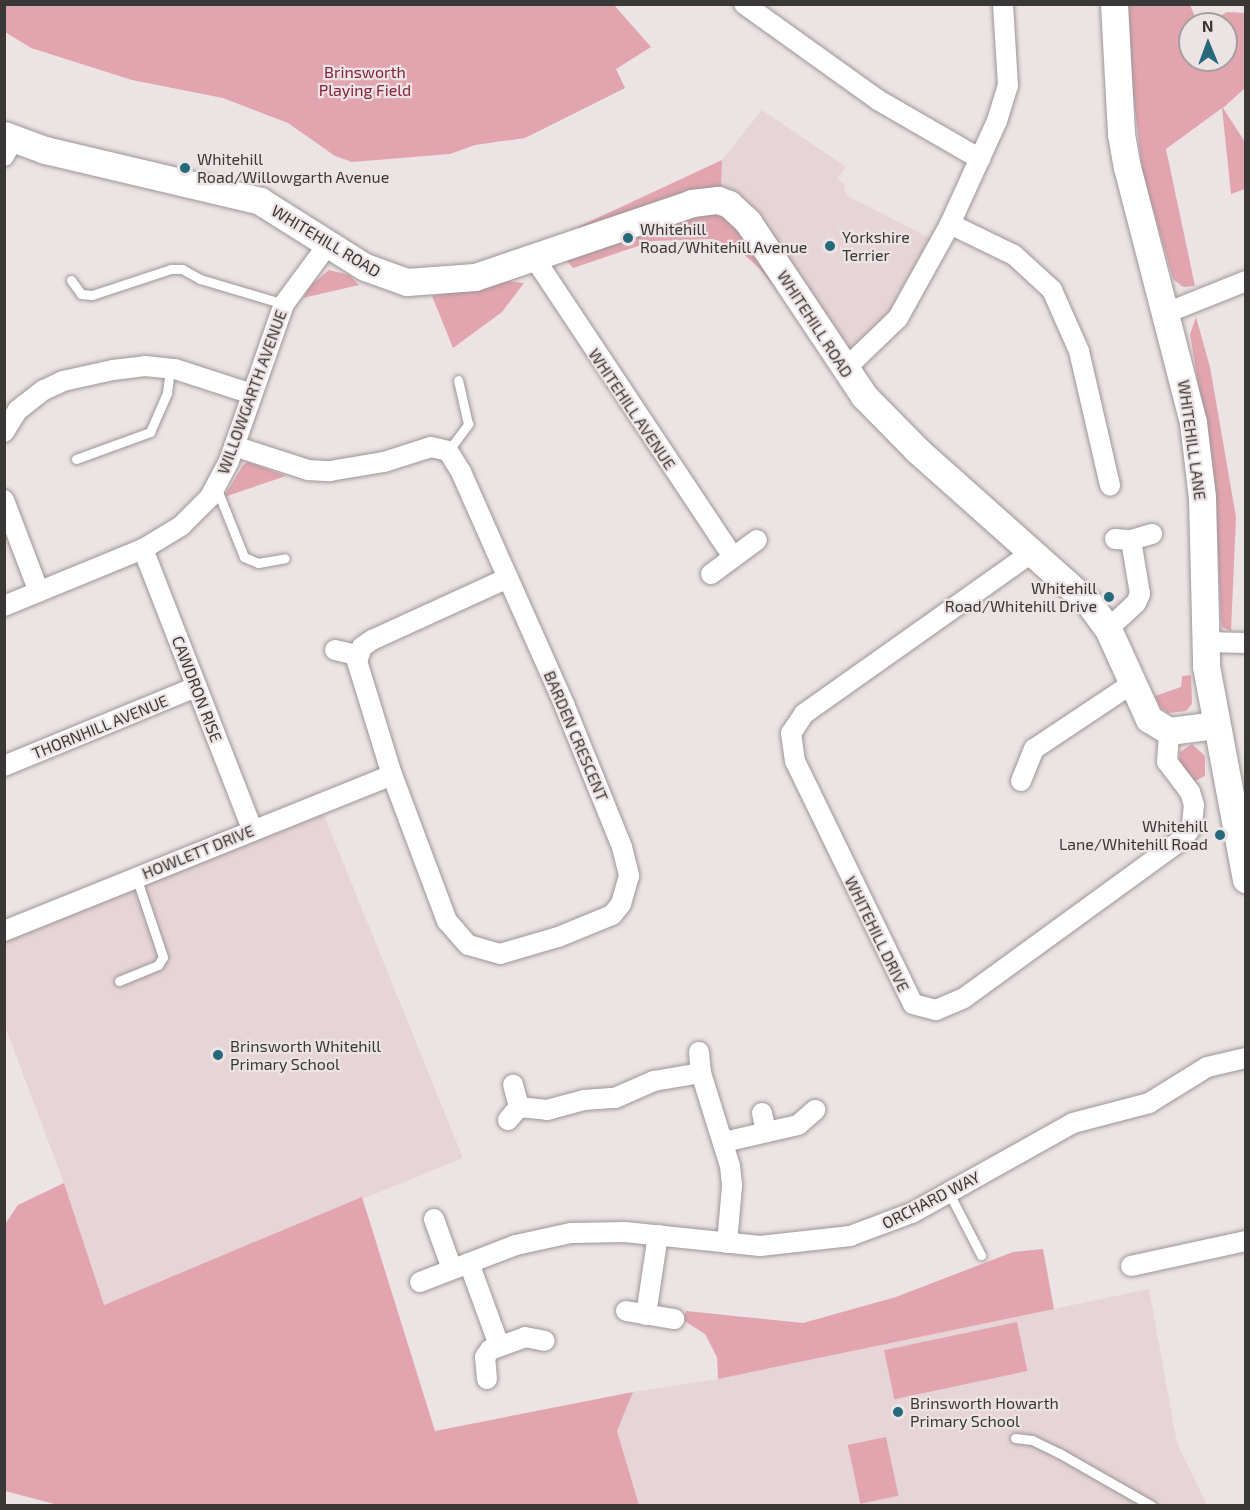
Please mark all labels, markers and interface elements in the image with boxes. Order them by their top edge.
north arrow [1178,12,1238,72]
text: N [1202,16,1214,35]
park label: Brinsworth Playing Field [319,62,411,100]
place label: Whitehill Road/Willowgarth Avenue [197,149,390,187]
marker: Whitehill Road/Willowgarth Avenue [178,161,192,175]
street label: WHITEHILL ROAD [268,201,384,281]
place label: Whitehill Road/Whitehill Avenue [640,219,808,257]
place label: Yorkshire Terrier [842,227,910,265]
marker: Whitehill Road/Whitehill Avenue [621,231,635,245]
marker: Yorkshire Terrier [823,239,837,253]
street label: WHITEHILL ROAD [773,267,857,381]
street label: WILLOWGARTH AVENUE [213,307,291,477]
street label: WHITEHILL AVENUE [584,345,680,473]
street label: WHITEHILL LANE [1174,378,1210,502]
place label: Whitehill Road/Whitehill Drive [944,578,1097,616]
marker: Whitehill Road/Whitehill Drive [1102,590,1116,604]
street label: CAWDRON RISE [168,633,226,745]
street label: BARDEN CRESCENT [540,668,612,804]
street label: THORNHILL AVENUE [29,691,171,763]
place label: Whitehill Lane/Whitehill Road [1059,816,1208,854]
street label: HOWLETT DRIVE [139,821,257,883]
marker: Whitehill Lane/Whitehill Road [1213,828,1227,842]
street label: WHITEHILL DRIVE [841,873,913,995]
place label: Brinsworth Whitehill Primary School [230,1036,381,1074]
marker: Brinsworth Whitehill Primary School [211,1048,225,1062]
street label: ORCHARD WAY [879,1167,983,1233]
place label: Brinsworth Howarth Primary School [910,1393,1059,1431]
marker: Brinsworth Howarth Primary School [891,1405,905,1419]

